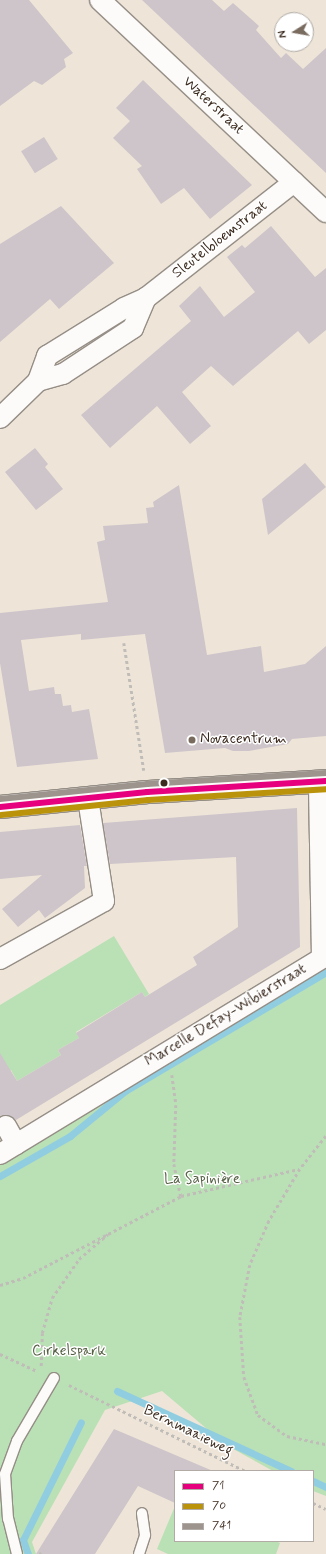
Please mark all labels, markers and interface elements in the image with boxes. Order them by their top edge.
north arrow [274,12,314,52]
text: N [276,29,291,39]
street label: Waterstraat [179,73,247,139]
street label: Sleutelbloemstraat [169,197,271,283]
place label: Novacentrum [200,731,287,749]
marker: Novacentrum [187,735,197,745]
unlabelled marker [159,778,169,788]
street label: Marcelle Defay-Wibierstraat [143,961,309,1071]
park label: La Sapinière [161,1171,243,1189]
park label: Cirkelspark [32,1343,106,1361]
street label: Bernmaaieweg [140,1402,236,1460]
legend [174,1470,314,1542]
text: 71 [212,1478,224,1494]
text: 70 [212,1498,226,1514]
text: 741 [212,1518,231,1534]

